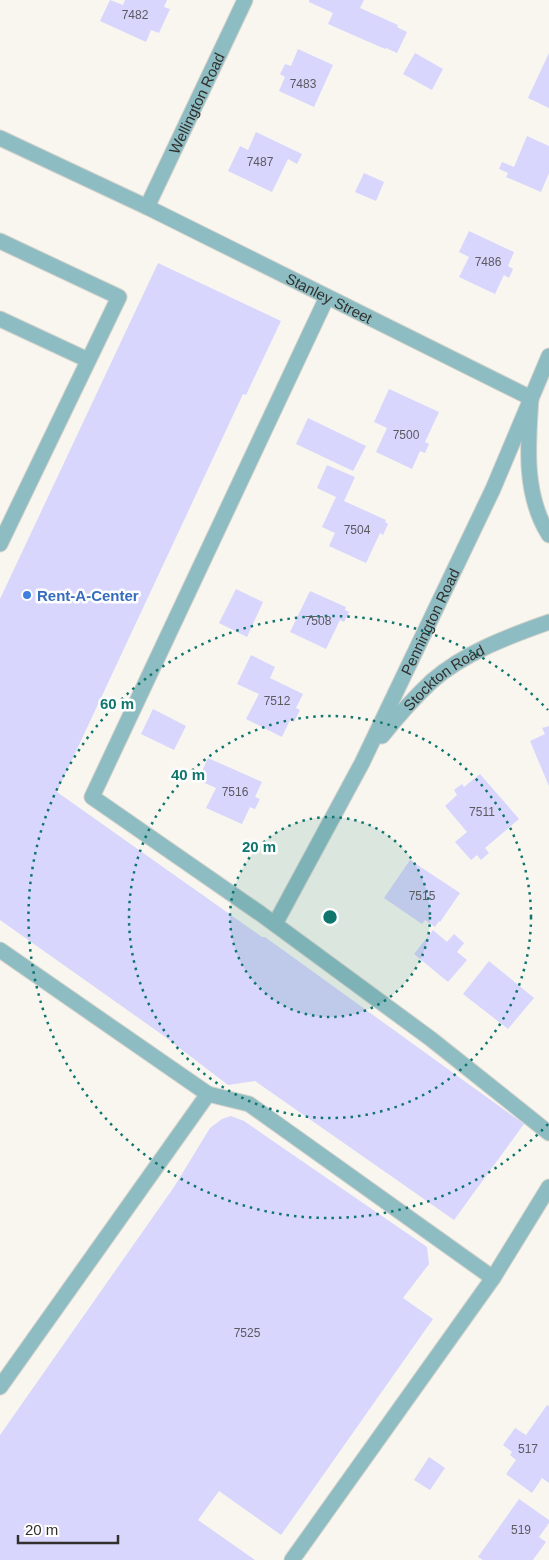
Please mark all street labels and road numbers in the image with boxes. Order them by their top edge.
street label: Wellington Road [165,50,227,156]
street label: Stanley Street [283,269,376,327]
street label: Pennington Road [397,565,462,677]
street label: Stockton Road [399,641,487,714]

